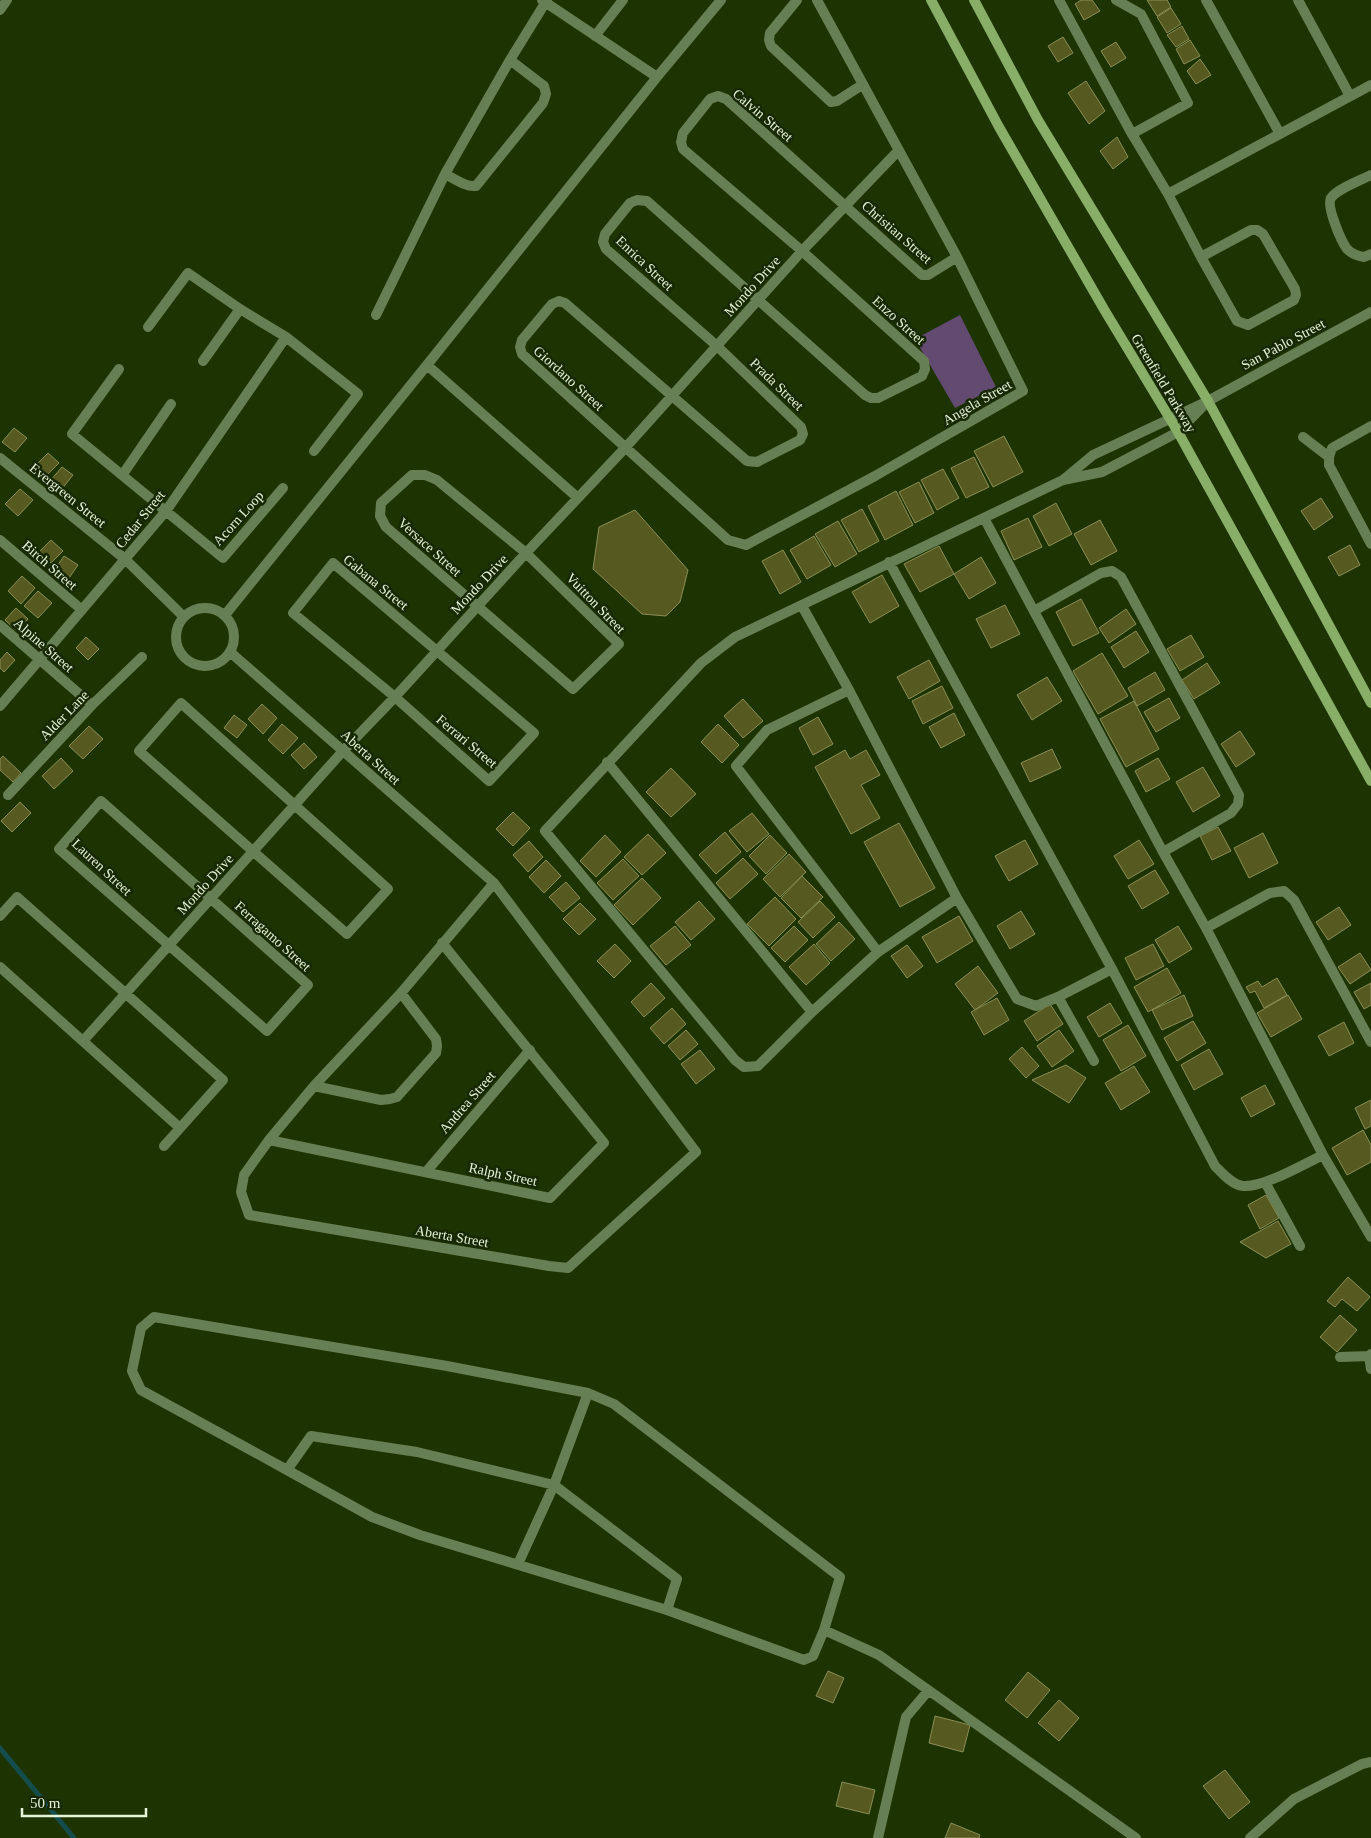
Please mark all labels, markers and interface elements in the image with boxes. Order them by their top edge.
street label: Calvin Street [730,86,796,145]
street label: Christian Street [859,198,935,267]
street label: Enrica Street [613,233,676,294]
street label: Mondo Drive [721,253,783,320]
street label: Enzo Street [870,293,928,348]
street label: San Pablo Street [1239,316,1328,373]
street label: Greenfield Parkway [1128,331,1199,435]
street label: Giordano Street [531,343,607,414]
street label: Prada Street [747,355,806,413]
street label: Angela Street [940,377,1014,428]
street label: Evergreen Street [27,460,109,531]
street label: Cedar Street [113,487,168,551]
street label: Acorn Loop [210,488,267,549]
street label: Versace Street [395,515,464,580]
street label: Birch Street [19,538,80,593]
street label: Mondo Drive [448,551,511,617]
street label: Gabana Street [340,552,411,613]
street label: Vuitton Street [563,570,628,637]
street label: Alpine Street [11,615,77,675]
street label: Alder Lane [37,687,92,743]
street label: Ferrari Street [433,712,500,771]
street label: Aberta Street [338,727,403,788]
street label: Lauren Street [69,836,135,899]
street label: Mondo Drive [174,851,236,918]
street label: Ferragamo Street [232,898,314,974]
street label: Andrea Street [436,1068,498,1136]
street label: Ralph Street [467,1160,539,1189]
street label: Aberta Street [414,1223,490,1250]
scale bar [22,1786,146,1818]
text: 50 m [30,1795,61,1811]

